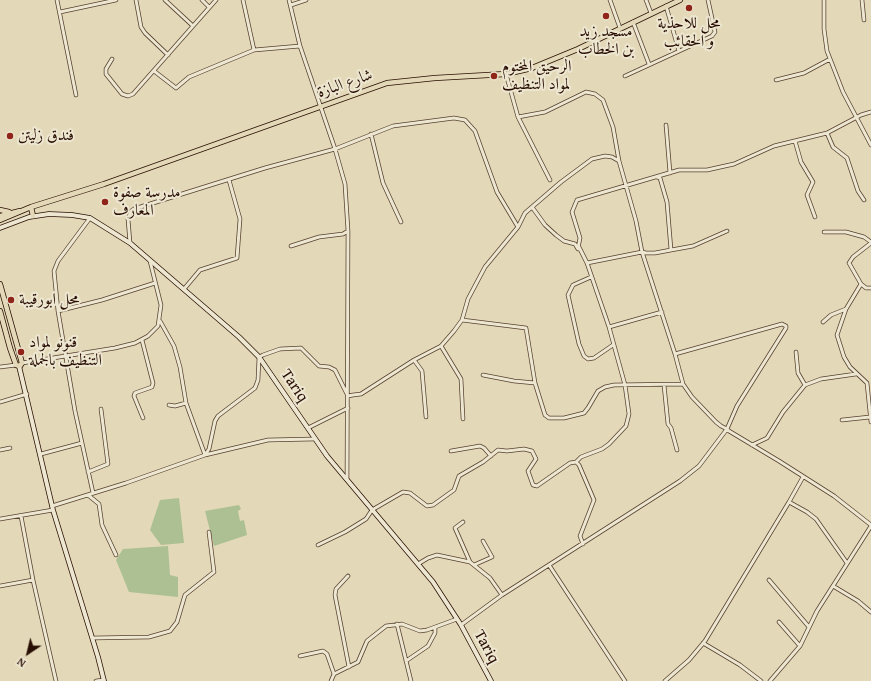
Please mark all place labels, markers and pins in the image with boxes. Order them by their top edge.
marker: محل للاحذية و الحقائب [684,3,694,13]
marker: مسجد زيد بن الخطاب [601,11,611,21]
place label: محل للاحذية و الحقائب [657,14,721,52]
place label: مسجد زيد بن الخطاب [578,22,634,60]
place label: الرحيق المختوم لمواد التنظيف [502,57,571,95]
marker: الرحيق المختوم لمواد التنظيف [489,71,499,81]
place label: فندق زليتن [18,126,74,146]
marker: فندق زليتن [5,131,15,141]
place label: مدرسة صفوة المعارف [113,183,180,221]
marker: مدرسة صفوة المعارف [100,197,110,207]
place label: محل ابورقيبة [19,290,80,310]
marker: محل ابورقيبة [6,295,16,305]
place label: قنونو لمواد التنظيف بالجملة [29,333,102,371]
marker: قنونو لمواد التنظيف بالجملة [16,347,26,357]

